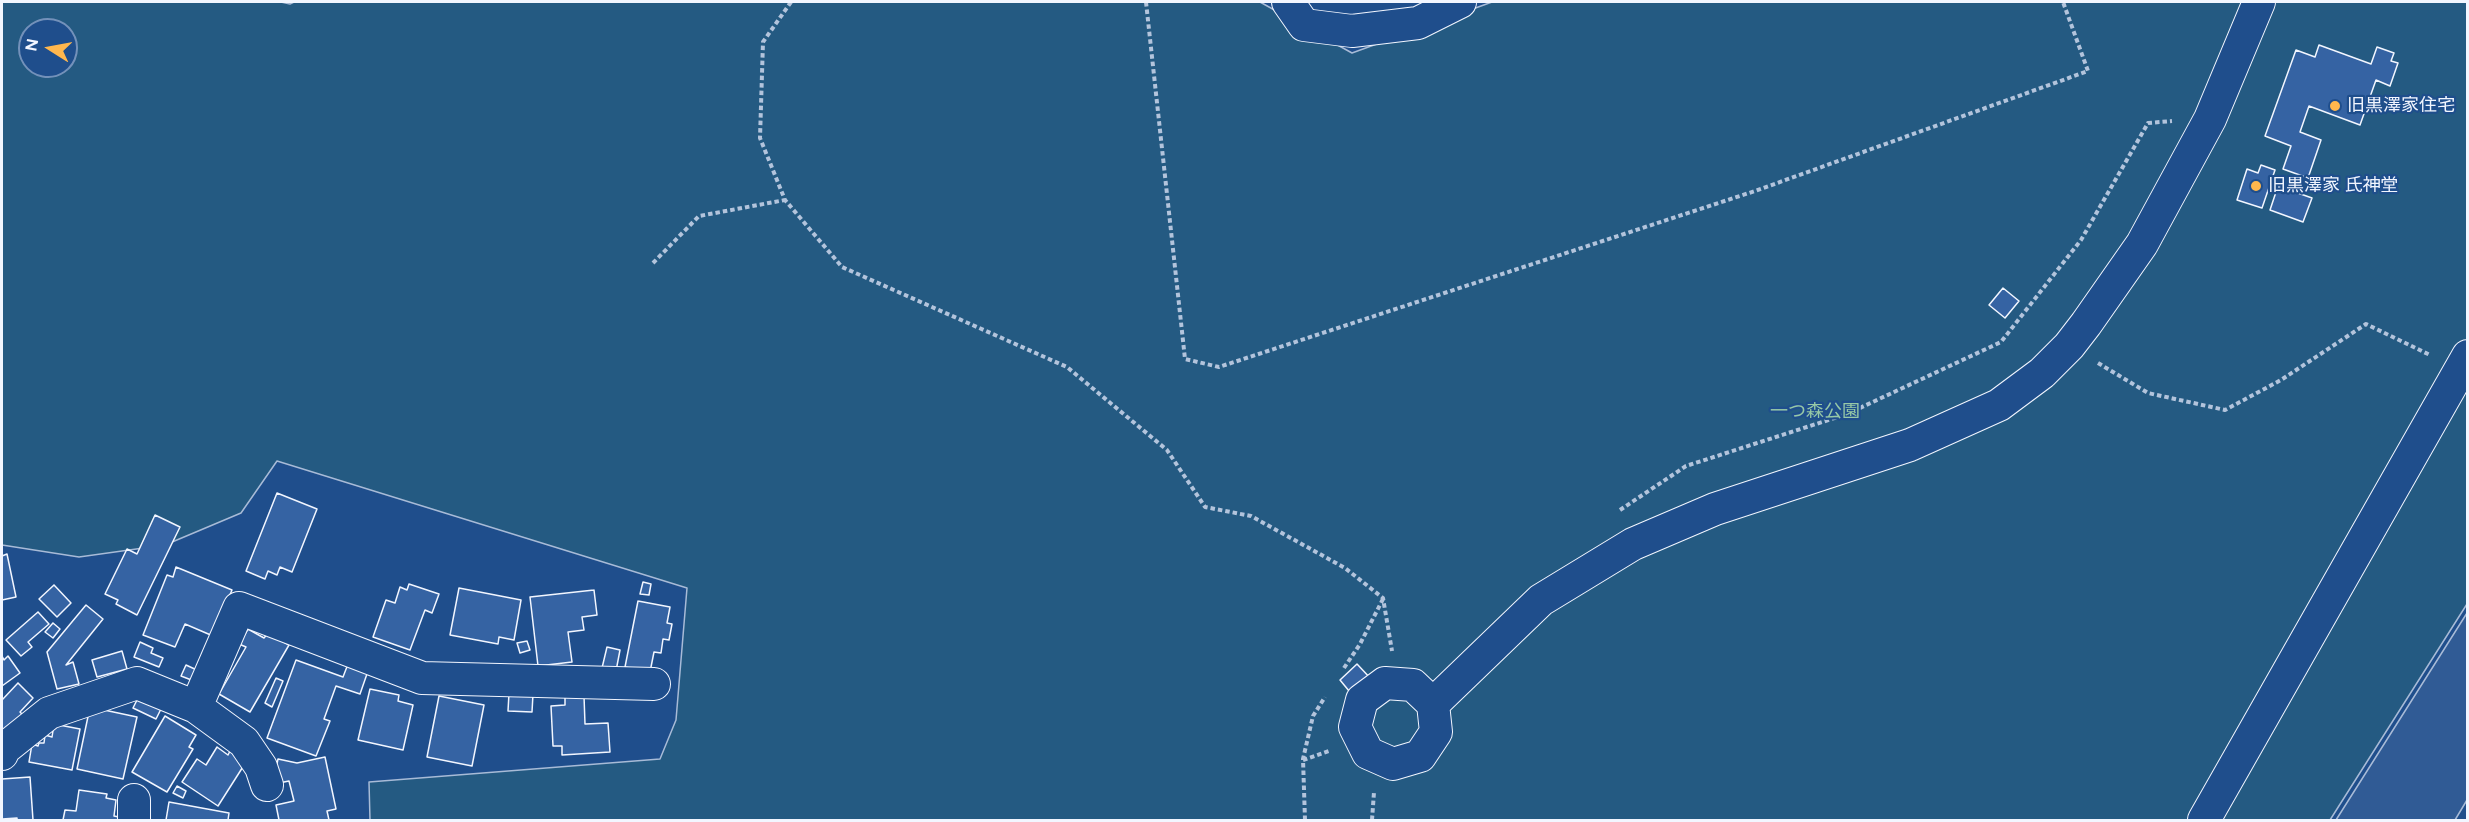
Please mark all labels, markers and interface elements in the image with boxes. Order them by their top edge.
north arrow [18,18,78,78]
text: N [21,37,42,53]
place label: 旧黒澤家住宅 [2347,95,2455,117]
marker: 旧黒澤家住宅 [2328,99,2342,113]
place label: 旧黒澤家 氏神堂 [2268,175,2398,197]
marker: 旧黒澤家 氏神堂 [2249,179,2263,193]
park label: 一つ森公園 [1770,401,1860,423]

